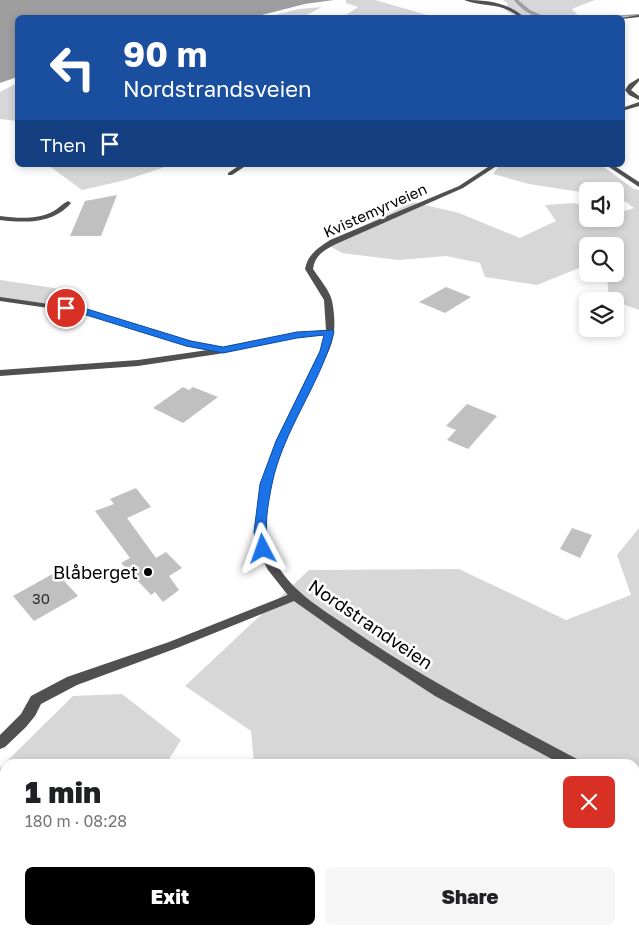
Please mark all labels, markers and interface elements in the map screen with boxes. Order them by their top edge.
text: 90 m [123,33,207,75]
icon: left [40,35,105,100]
text: Nordstrandsveien [123,75,312,102]
icon: arrive [96,130,124,158]
text: Then [40,133,86,156]
street label: Kvistemyrveien [321,179,429,241]
map controls [579,182,624,337]
button: sound [579,182,624,227]
button: search [579,237,624,282]
pin [45,287,87,329]
button: layers [579,292,624,337]
icon: arrive [52,294,80,322]
position arrow [236,522,288,574]
place label: Blåberget [53,561,138,583]
marker: Blåberget [142,566,154,578]
street label: Nordstrandveien [305,574,437,674]
house number: 30 [32,589,50,607]
text: 1 min [25,774,101,810]
button: close [563,776,615,828]
text: 180 m · 08:28 [25,811,127,831]
button: Exit [25,867,315,925]
button: Share [325,867,615,925]

